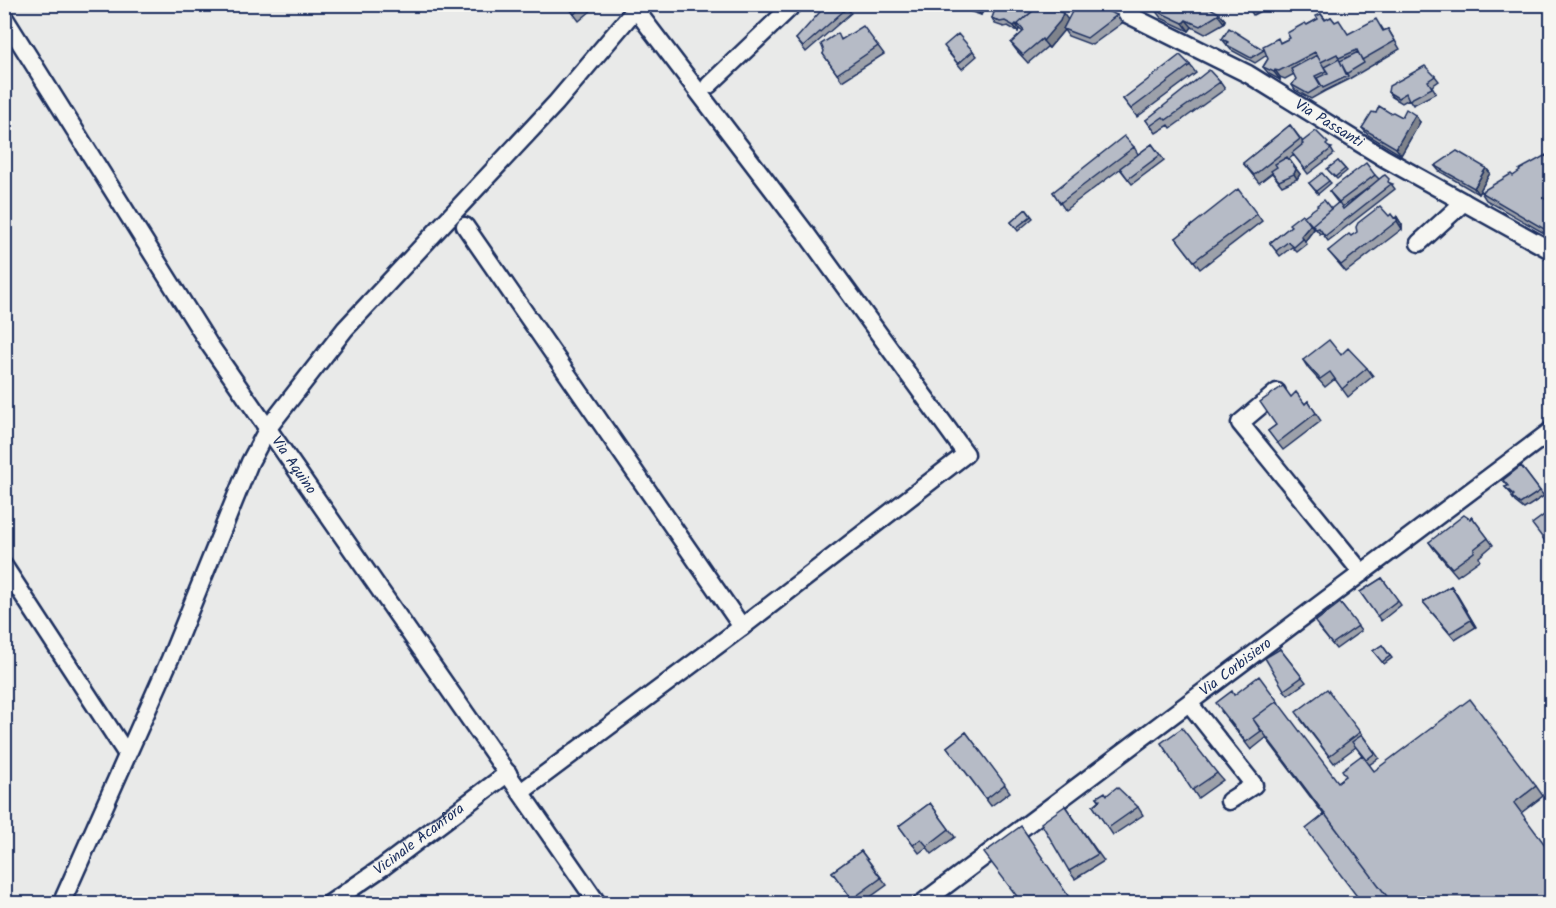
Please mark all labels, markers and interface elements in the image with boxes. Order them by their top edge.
street label: Via Passanti [1290,93,1369,155]
street label: Via Aquino [265,431,322,500]
street label: Via Corbisiero [1195,632,1278,703]
street label: Vicinale Acanfora [369,797,470,882]

